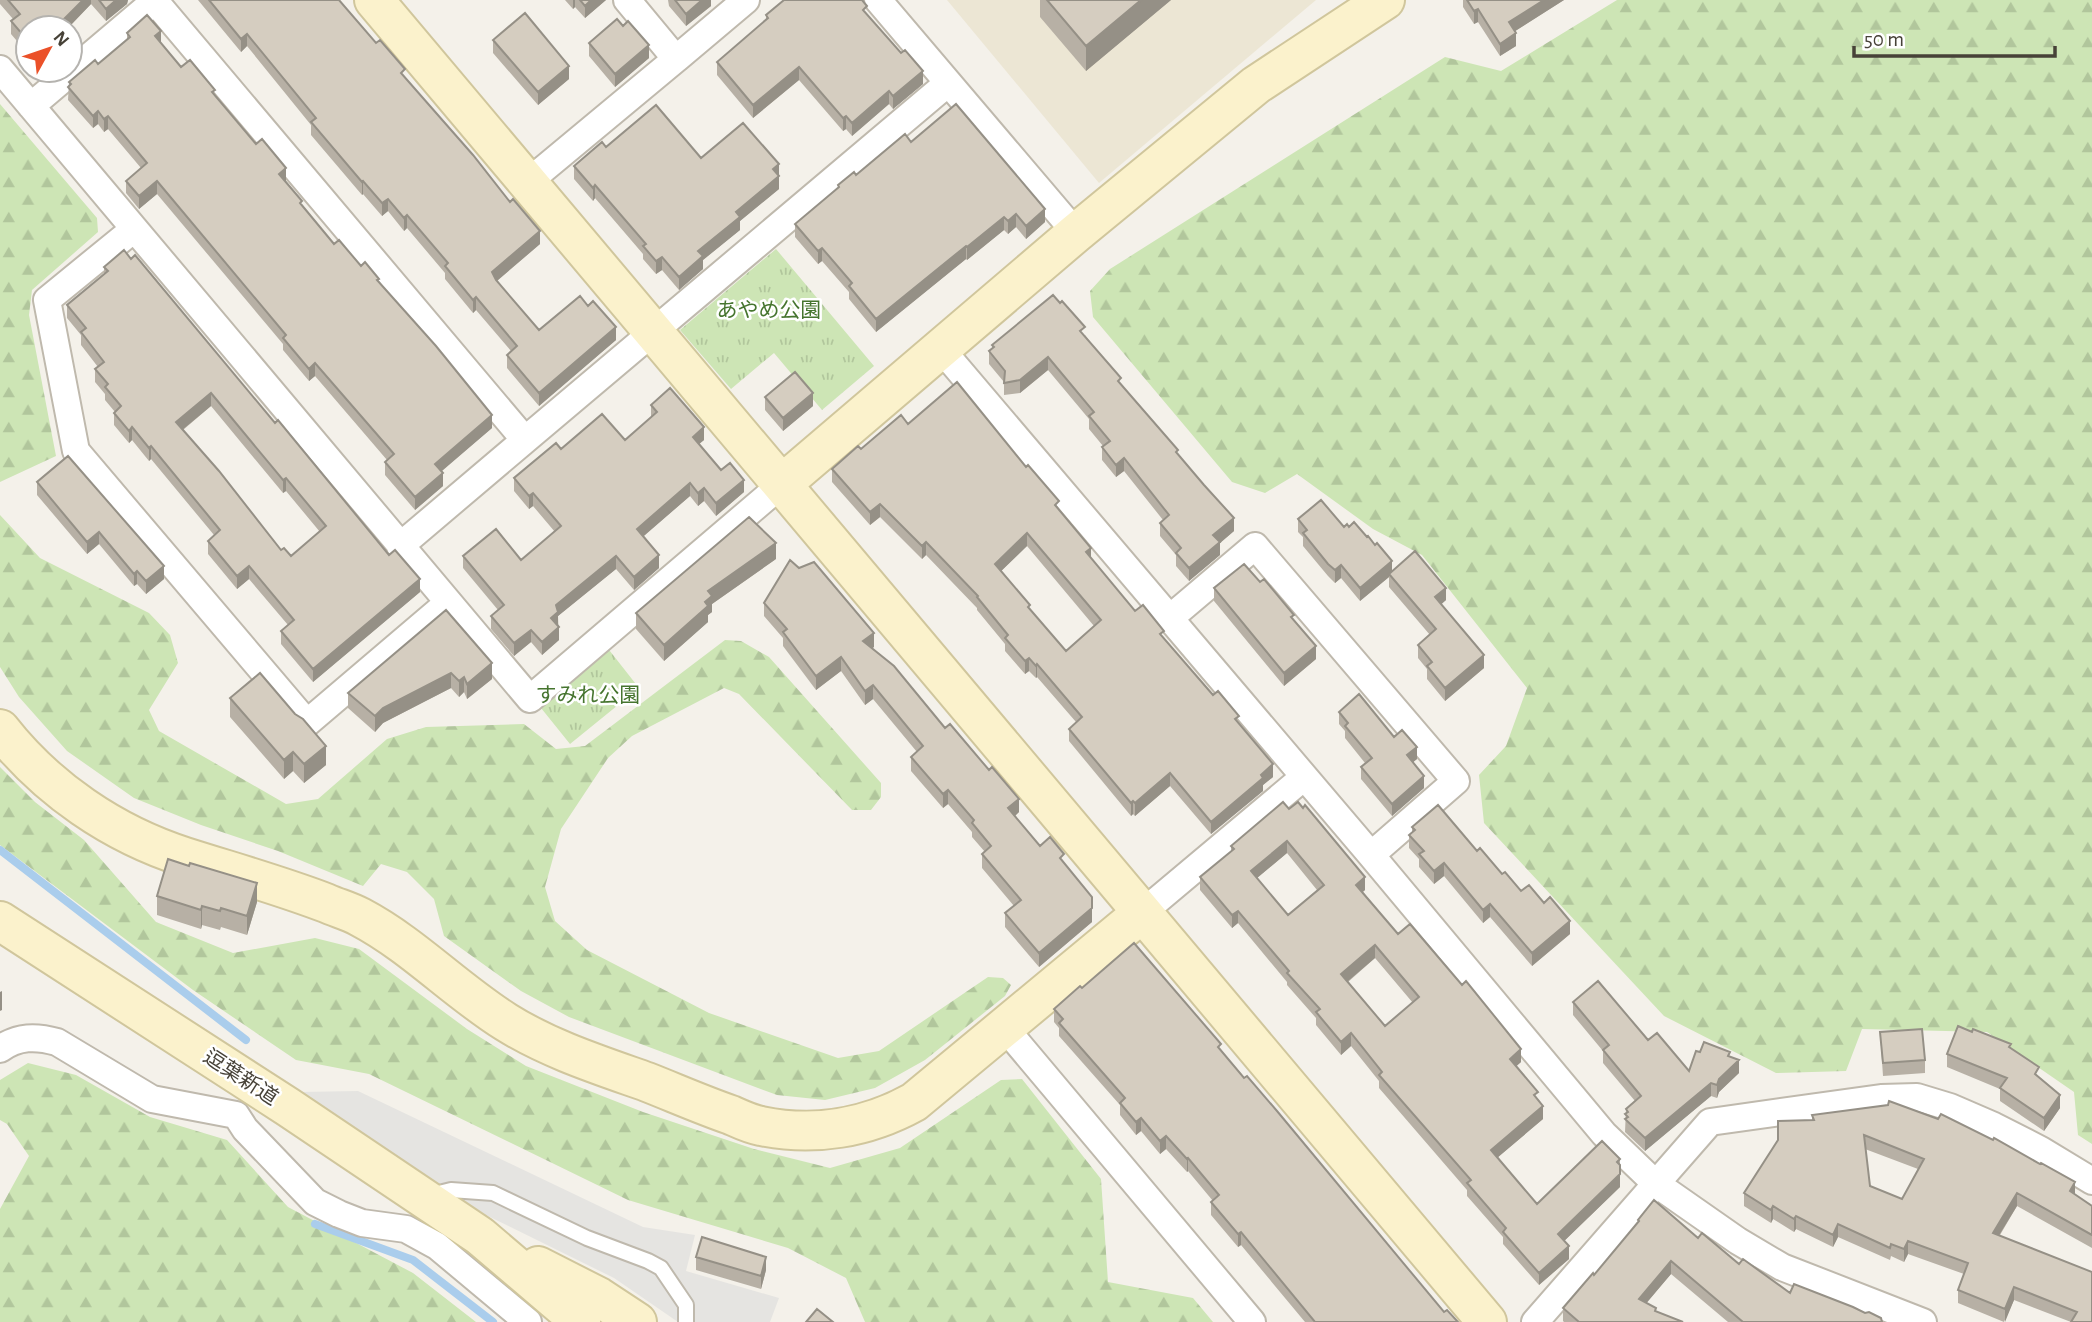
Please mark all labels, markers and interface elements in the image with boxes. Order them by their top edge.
north arrow [14,14,84,84]
scale bar [1854,14,2055,58]
text: N [49,28,72,50]
text: 50 m [1864,29,1904,50]
park label: あやめ公園 [717,300,822,321]
park label: すみれ公園 [536,685,641,706]
street label: 逗葉新道 [200,1045,282,1109]

